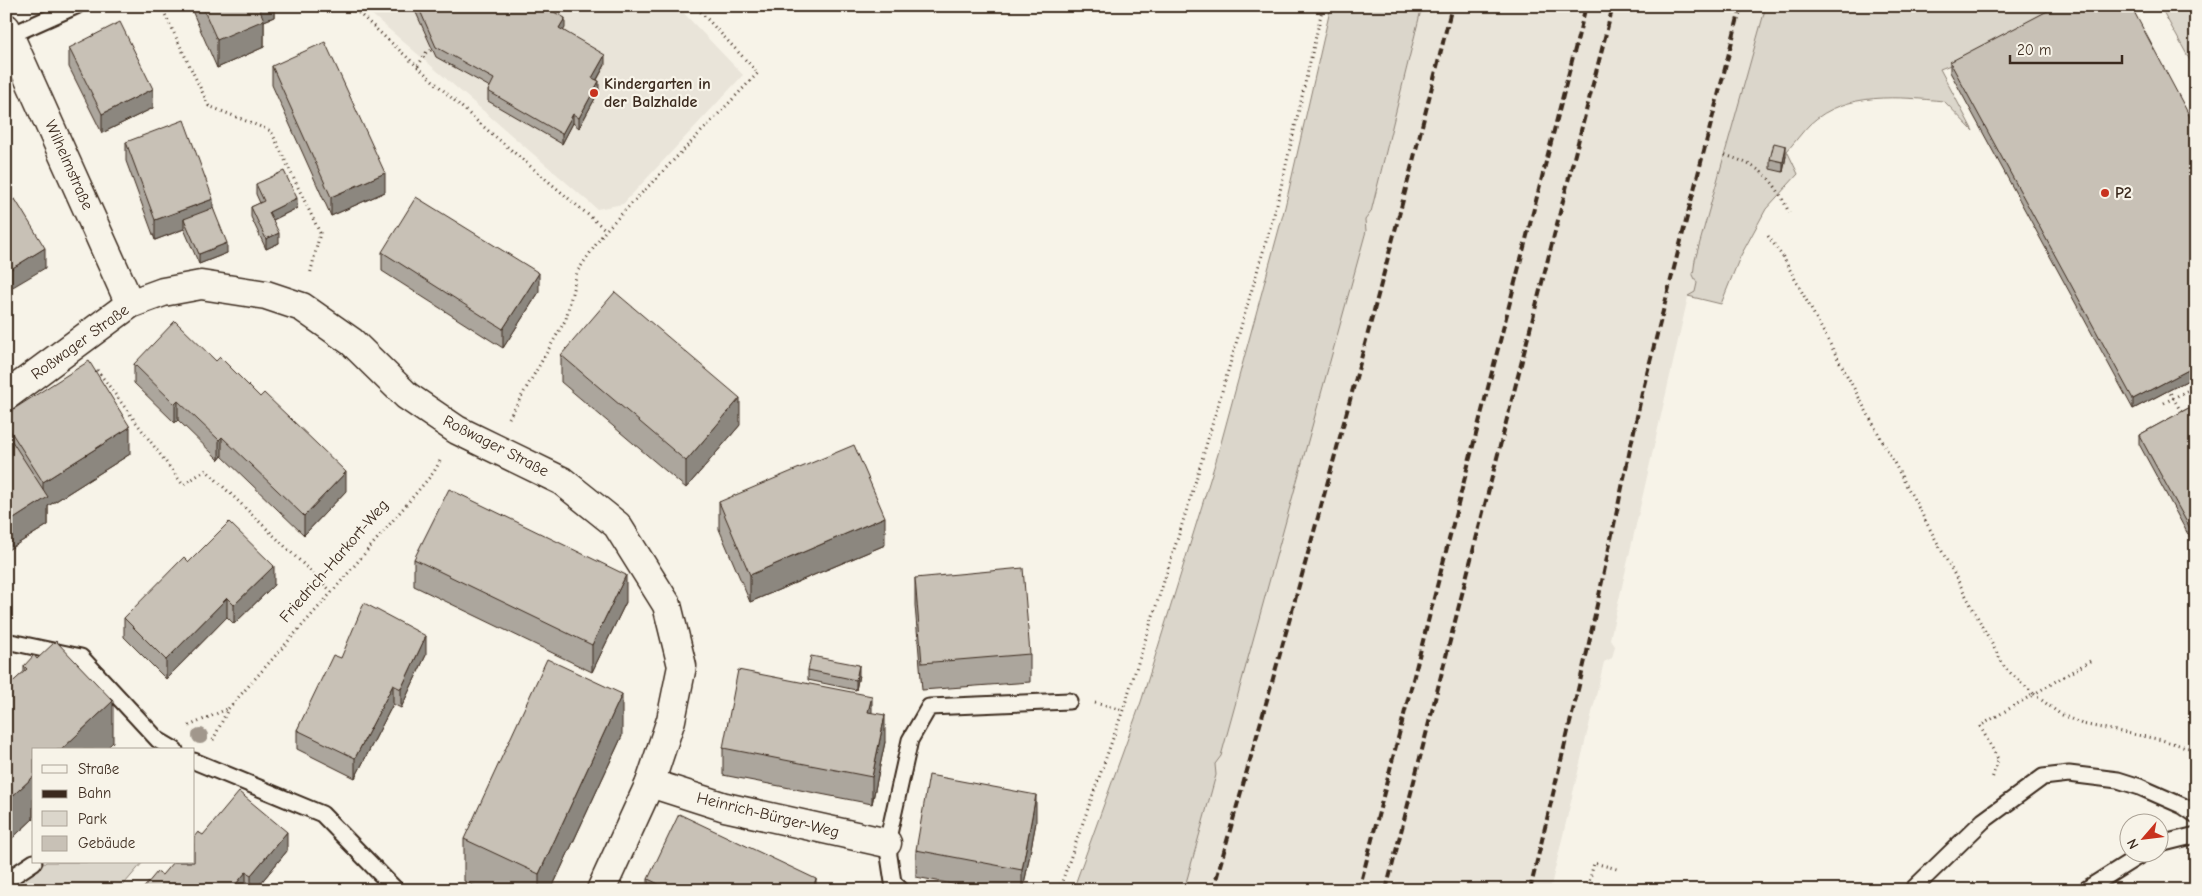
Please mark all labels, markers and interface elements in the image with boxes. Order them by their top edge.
scale bar [2010,32,2122,64]
text: 20 m [2017,41,2051,59]
place label: Kindergarten in der Balzhalde [604,75,711,111]
marker: Kindergarten in der Balzhalde [588,87,600,99]
street label: Wilhelmstraße [41,117,97,213]
place label: P2 [2115,184,2132,202]
marker: P2 [2099,187,2111,199]
street label: Roßwager Straße [28,301,132,383]
street label: Roßwager Straße [440,412,552,480]
street label: Friedrich-Harkort-Weg [276,496,392,626]
legend [32,748,195,864]
text: Straße [78,760,120,778]
text: Bahn [78,784,111,802]
street label: Heinrich-Bürger-Weg [695,789,841,841]
text: Park [78,810,107,828]
north arrow [2120,814,2170,864]
text: Gebäude [78,834,136,852]
text: N [2123,836,2143,852]

